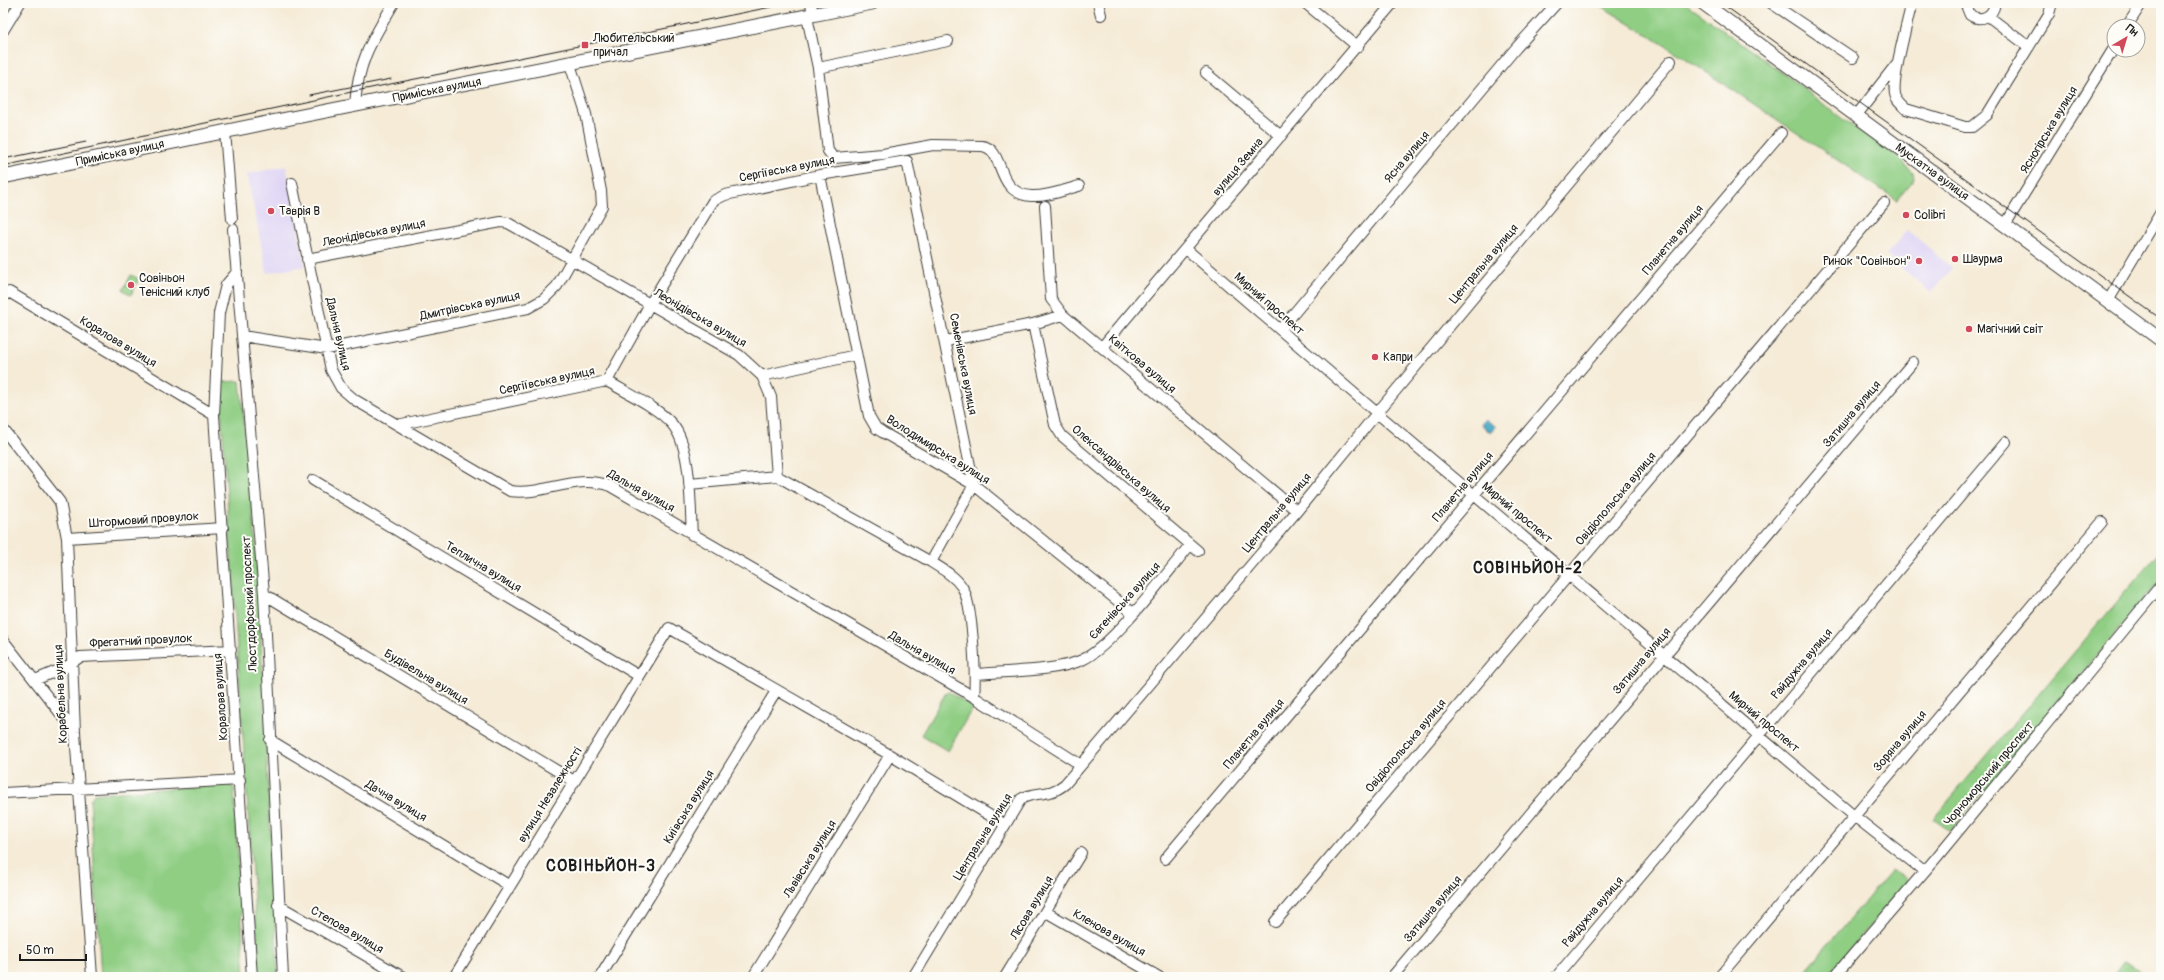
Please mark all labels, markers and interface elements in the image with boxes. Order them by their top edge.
north arrow [2106,18,2146,58]
text: Пн [2123,22,2141,40]
place label: Любительський причал [592,31,675,60]
marker: Любительський причал [580,40,590,50]
street label: Приміська вулиця [391,74,483,106]
street label: Ясногірська вулиця [2017,83,2081,176]
street label: Ясна вулиця [1381,128,1433,186]
street label: вулиця Земна [1209,135,1267,199]
street label: Приміська вулиця [74,136,166,170]
street label: Мускатна вулиця [1892,140,1972,204]
street label: Сергіївська вулиця [738,152,836,186]
street label: Планетна вулиця [1639,202,1707,278]
place label: Таврія В [279,204,320,219]
marker: Таврія В [266,206,276,216]
place label: Colibri [1914,208,1945,223]
marker: Colibri [1901,210,1911,220]
street label: Леонідівська вулиця [320,216,427,251]
street label: Центральна вулиця [1446,221,1522,307]
place label: Шаурма [1963,252,2003,267]
place label: Ринок "Совіньон" [1823,254,1911,269]
marker: Шаурма [1950,254,1960,264]
marker: Ринок "Совіньон" [1914,256,1924,266]
street label: Мирний проспект [1231,270,1307,338]
place label: Совіньон Тенісний клуб [139,271,210,300]
marker: Совіньон Тенісний клуб [126,280,136,290]
street label: Леонідівська вулиця [650,285,749,351]
street label: Дмитрівська вулиця [418,288,522,324]
street label: Дальня вулиця [322,295,354,372]
street label: Семенівська вулиця [946,312,980,416]
street label: Коралова вулиця [77,313,160,371]
place label: Магічний світ [1977,322,2043,337]
marker: Магічний світ [1964,324,1974,334]
street label: Квіткова вулиця [1105,331,1179,397]
place label: Капри [1383,350,1413,365]
marker: Капри [1370,352,1380,362]
street label: Сергіївська вулиця [498,364,596,398]
street label: Затишна вулиця [1820,377,1885,450]
street label: Володимирська вулиця [883,412,993,488]
street label: Олександрівська вулиця [1068,422,1174,516]
street label: Планетна вулиця [1429,449,1497,525]
street label: Овідіопольська вулиця [1572,449,1660,549]
street label: Дальня вулиця [604,466,678,516]
street label: Центральна вулиця [1239,470,1315,556]
street label: Мирний проспект [1479,479,1555,547]
street label: Штормовий провулок [89,509,199,531]
street label: Люстдорфський проспект [239,536,261,673]
street label: Теплична вулиця [442,538,524,596]
district label: СОВІНЬЙОН-2 [1473,558,1583,578]
street label: Євгенівська вулиця [1086,559,1164,643]
street label: Затишна вулиця [1610,624,1675,697]
street label: Райдужна вулиця [1768,625,1836,702]
street label: Дальня вулиця [885,627,958,678]
street label: Фрегатний провулок [89,631,193,651]
street label: Корабельна вулиця [51,644,71,744]
street label: Будівельна вулиця [381,646,471,708]
street label: Коралова вулиця [210,653,232,741]
street label: Мирний проспект [1726,688,1802,756]
street label: Планетна вулиця [1220,696,1288,772]
street label: Овідіопольська вулиця [1362,696,1450,796]
street label: Зоряна вулиця [1870,707,1930,775]
street label: Чорноморський проспект [1941,719,2037,829]
street label: вулиця Незалежності [515,745,585,845]
street label: Київська вулиця [660,767,718,847]
street label: Дачна вулиця [362,776,430,825]
street label: Центральна вулиця [950,791,1016,883]
street label: Львівська вулиця [780,817,840,901]
district label: СОВІНЬЙОН-3 [546,856,656,876]
street label: Затишна вулиця [1401,872,1466,945]
street label: Лісова вулиця [1007,873,1057,943]
street label: Райдужна вулиця [1559,873,1627,950]
street label: Степова вулиця [308,903,386,957]
street label: Кленова вулиця [1070,906,1148,960]
scale bar [20,936,86,962]
text: 50 m [26,943,54,958]

